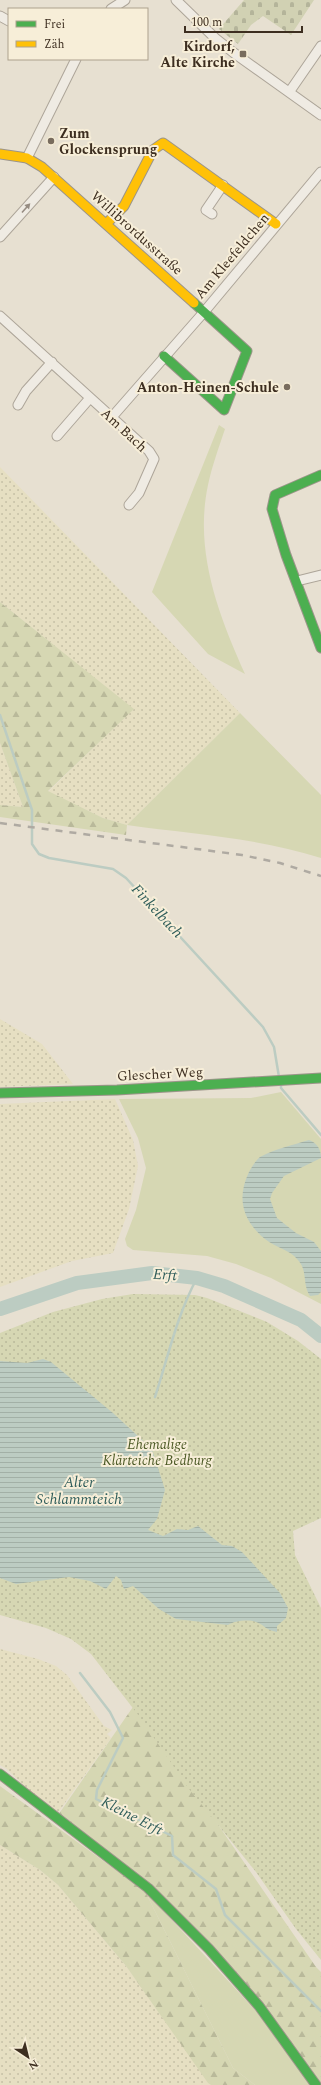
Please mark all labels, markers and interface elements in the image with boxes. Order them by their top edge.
legend [8,8,148,60]
scale bar [185,8,302,34]
text: 100 m [191,13,222,32]
text: Frei [44,15,66,34]
text: Zäh [44,35,65,54]
place label: Kirdorf, Alte Kirche [160,36,235,73]
marker: Kirdorf, Alte Kirche [238,49,248,59]
place label: Zum Glockensprung [59,123,157,160]
marker: Zum Glockensprung [46,136,56,146]
street label: Willibrordusstraße [86,186,188,280]
one-way arrow [21,203,30,212]
street label: Am Kleefeldchen [190,208,274,304]
place label: Anton-Heinen-Schule [137,377,279,398]
marker: Anton-Heinen-Schule [282,382,292,392]
street label: Am Bach [96,403,152,457]
water label: Finkelbach [126,879,189,944]
street label: Glescher Weg [116,1061,204,1087]
water label: Erft [152,1263,178,1287]
park label: Ehemalige Klärteiche Bedburg [102,1434,212,1471]
water label: Alter Schlammteich [36,1471,122,1511]
water label: Kleine Erft [97,1791,167,1842]
north arrow [8,2037,48,2077]
text: N [25,2055,42,2074]

